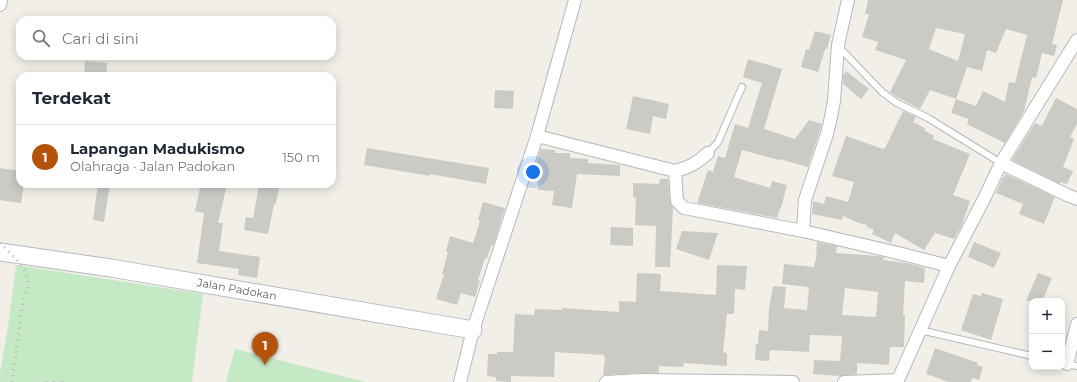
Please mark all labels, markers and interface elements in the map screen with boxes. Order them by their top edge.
search box [16,16,336,60]
icon: search [30,27,52,49]
text: Cari di sini [62,29,139,48]
text: Terdekat [32,88,111,108]
text: Lapangan Madukismo [70,139,245,158]
text: 1 [42,149,48,165]
text: 150 m [282,149,320,165]
text: Olahraga · Jalan Padokan [70,158,235,174]
your location [523,162,543,182]
street label: Jalan Padokan [195,275,278,303]
map controls [1029,298,1065,370]
button: + [1029,298,1065,334]
pin: 1 [252,332,278,365]
button: − [1029,334,1065,370]

